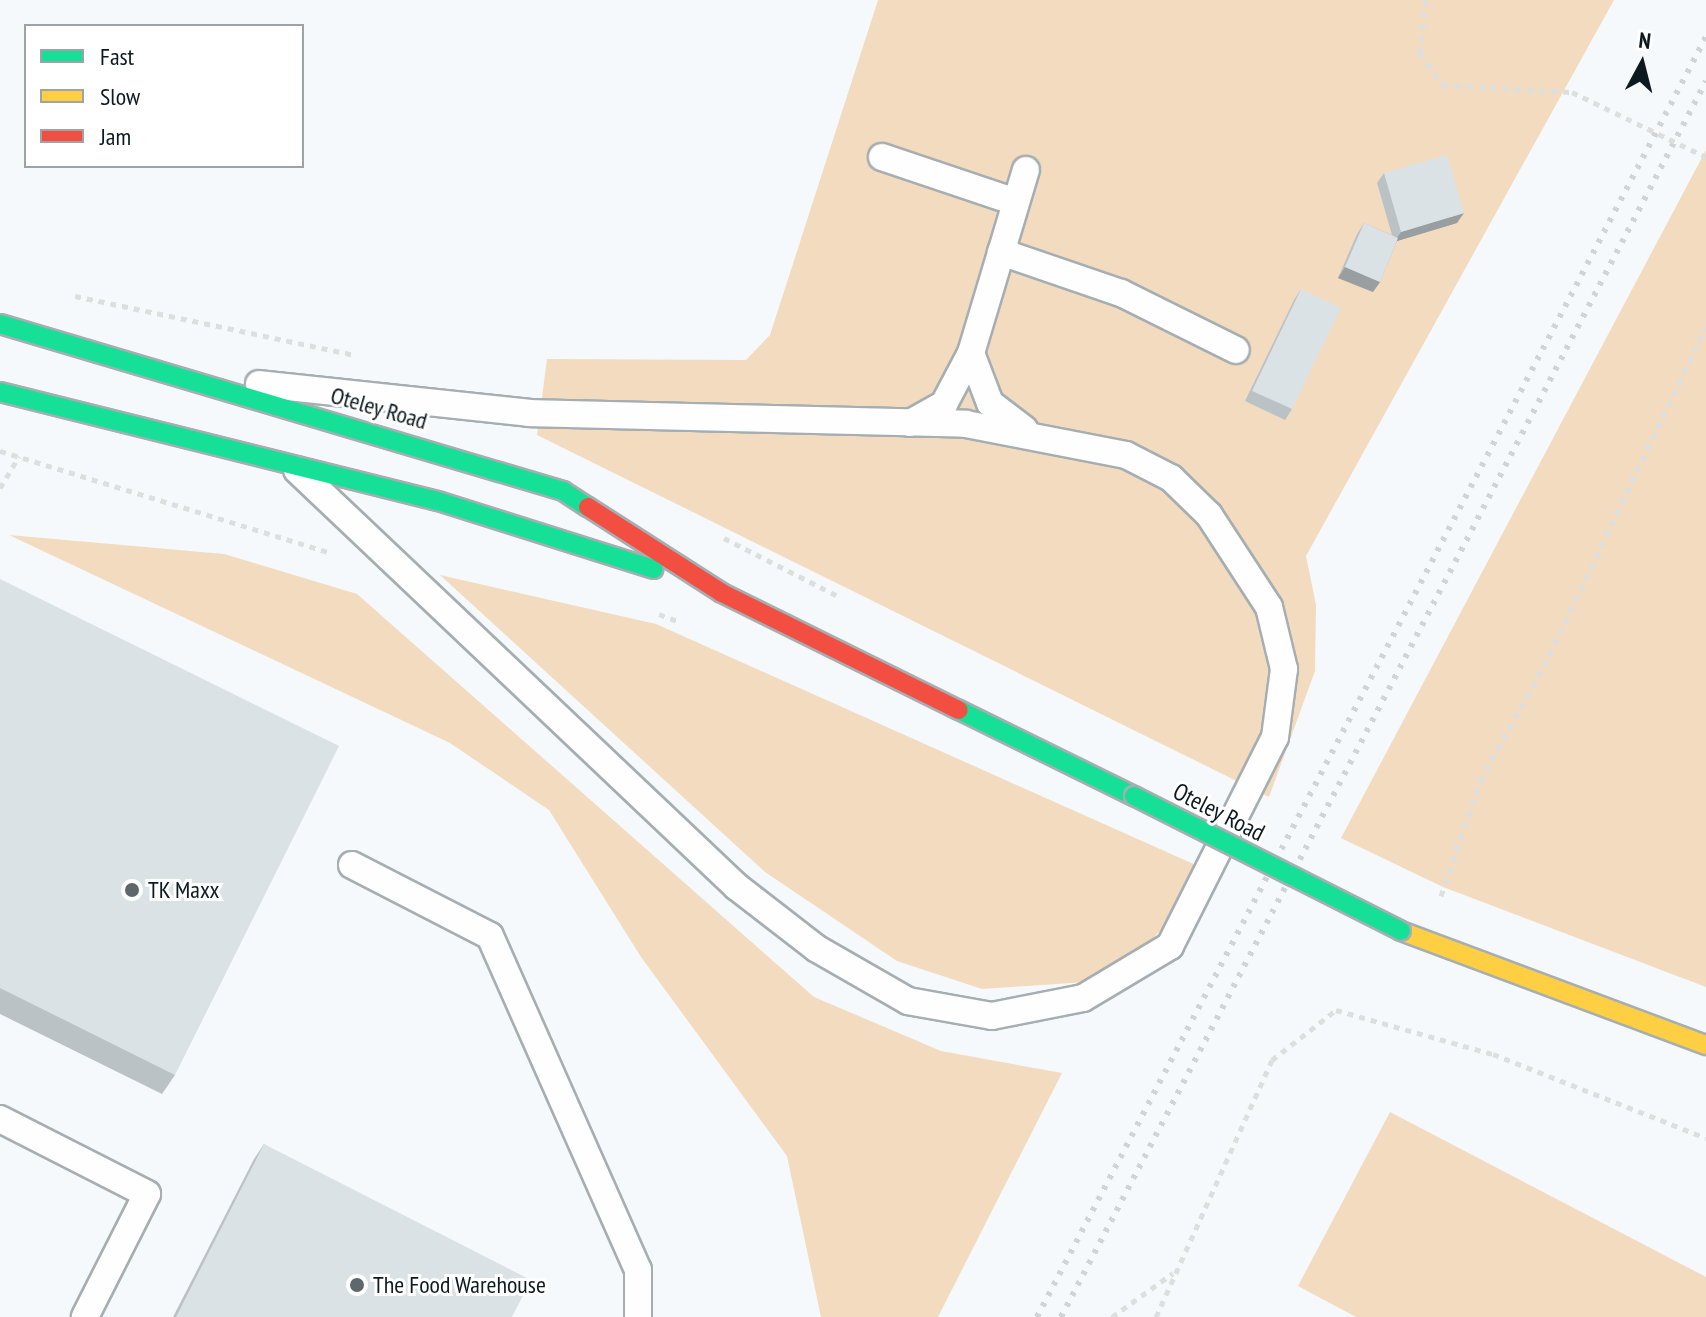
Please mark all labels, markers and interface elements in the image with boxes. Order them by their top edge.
legend [24,24,304,168]
north arrow [1602,24,1682,104]
text: N [1637,26,1653,55]
text: Fast [100,41,134,72]
text: Slow [100,81,140,112]
text: Jam [100,121,131,152]
street label: Oteley Road [327,380,431,436]
street label: Oteley Road [1168,777,1270,847]
place label: TK Maxx [148,876,220,904]
marker: TK Maxx [123,881,141,899]
place label: The Food Warehouse [373,1271,546,1299]
marker: The Food Warehouse [348,1276,366,1294]

